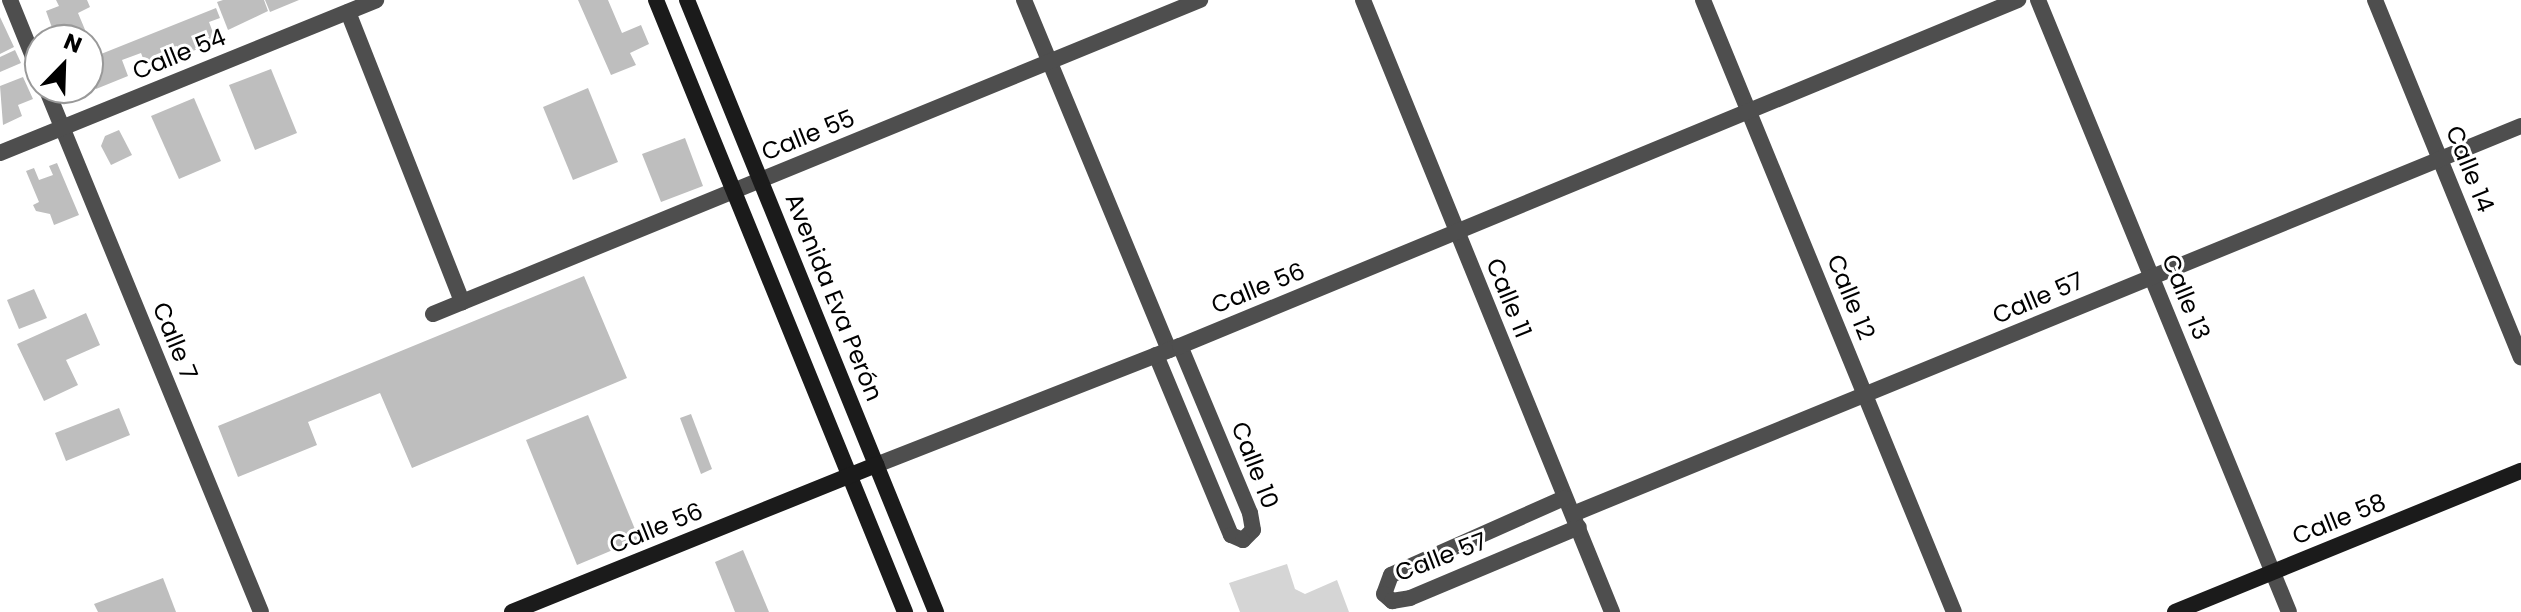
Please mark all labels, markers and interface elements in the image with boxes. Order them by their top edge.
street label: Calle 54 [128,22,230,86]
north arrow [24,24,104,104]
text: N [59,26,86,61]
street label: Calle 55 [757,103,859,167]
street label: Calle 14 [2440,122,2500,216]
street label: Avenida Eva Perón [779,189,889,405]
street label: Calle 12 [1821,250,1881,344]
street label: Calle 13 [2156,250,2216,344]
street label: Calle 11 [1480,254,1538,342]
street label: Calle 56 [1207,256,1309,320]
street label: Calle 57 [1988,266,2088,330]
street label: Calle 7 [146,298,204,384]
street label: Calle 10 [1225,418,1285,512]
street label: Calle 58 [2288,487,2390,551]
street label: Calle 56 [605,496,707,560]
street label: Calle 57 [1391,526,1491,588]

